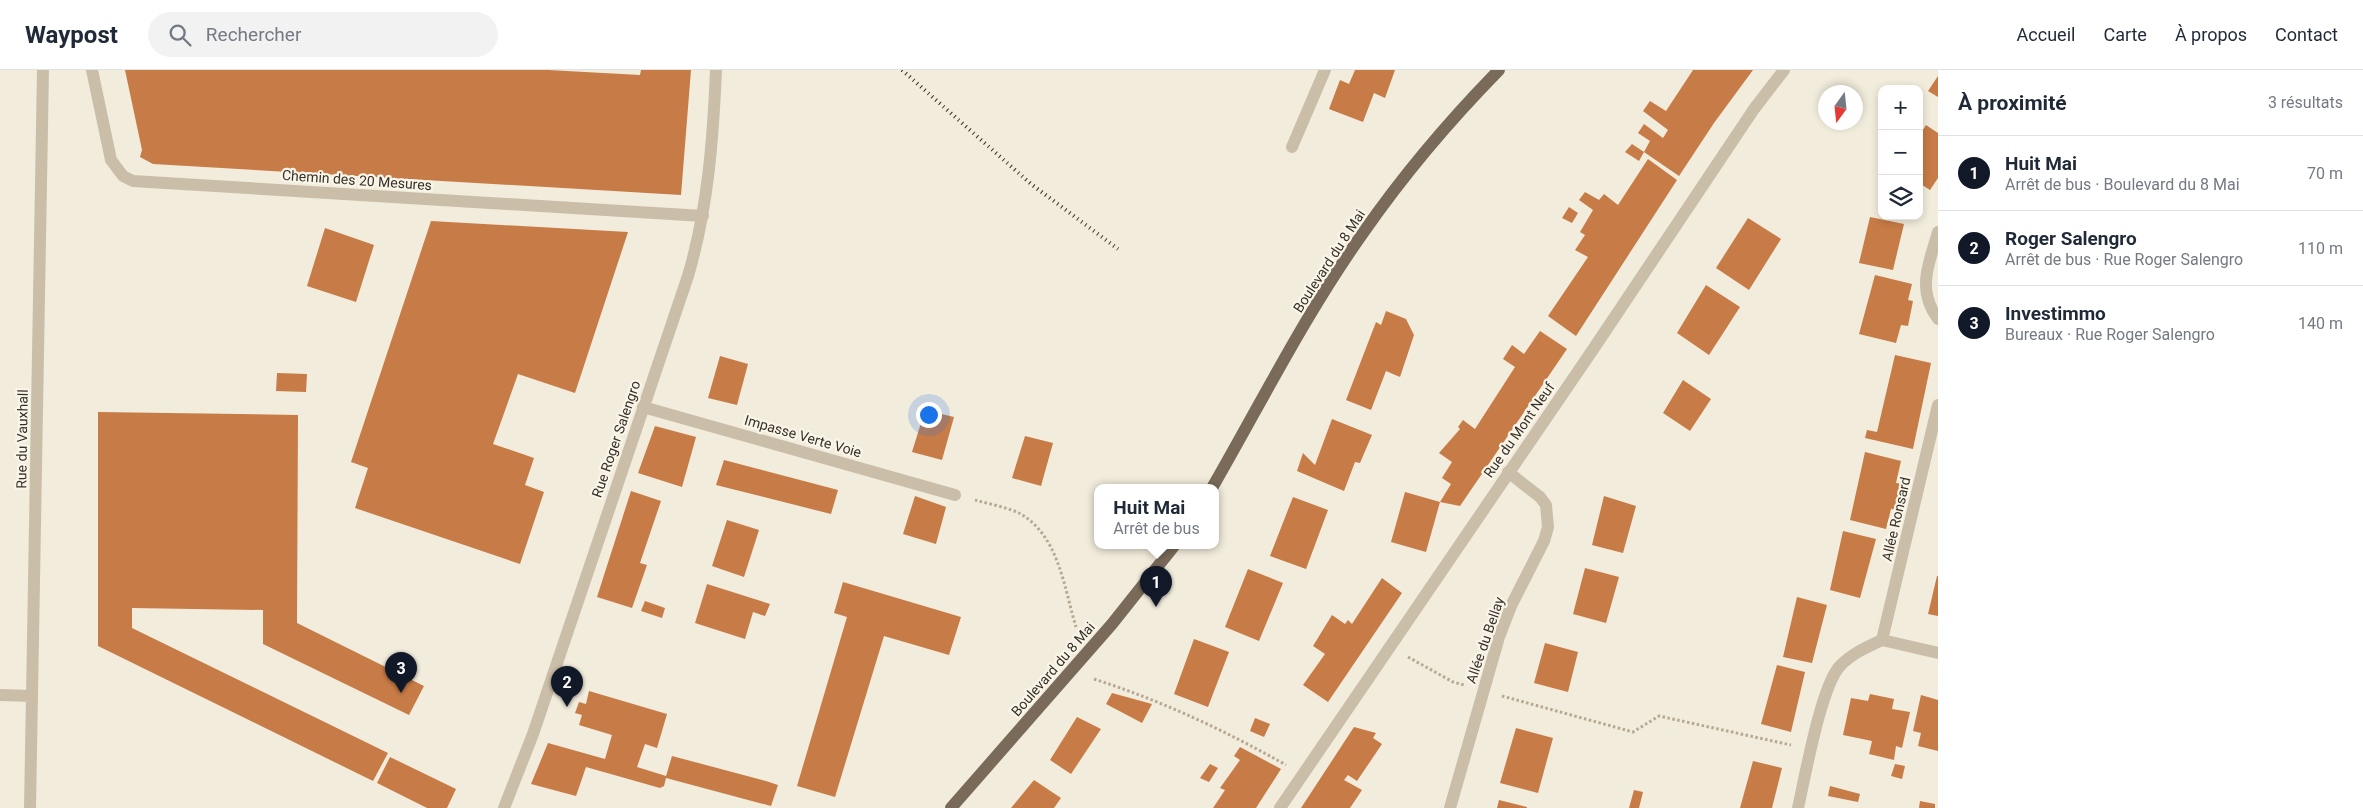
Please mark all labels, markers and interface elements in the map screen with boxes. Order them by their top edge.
search box [148,12,498,57]
text: Waypost [25,21,118,49]
icon: search [166,21,194,49]
text: Rechercher [206,23,301,46]
text: Accueil [2017,24,2075,45]
text: Carte [2103,24,2147,45]
text: À propos [2175,24,2247,45]
text: Contact [2275,24,2338,45]
north arrow [1818,85,1863,130]
map controls [1878,85,1923,220]
button: + [1878,85,1923,130]
text: À proximité [1958,91,2067,115]
text: 3 résultats [2268,93,2343,112]
button: − [1878,130,1923,175]
text: Huit Mai [2005,152,2077,175]
text: 1 [1969,164,1979,183]
text: 70 m [2307,164,2343,183]
street label: Chemin des 20 Mesures [282,167,432,193]
button: layers [1878,175,1923,220]
text: Arrêt de bus · Boulevard du 8 Mai [2005,175,2240,194]
street label: Boulevard du 8 Mai [1290,207,1368,315]
text: Roger Salengro [2005,227,2137,250]
text: 2 [1969,239,1979,258]
text: 110 m [2298,239,2343,258]
text: Arrêt de bus · Rue Roger Salengro [2005,250,2243,269]
text: Investimmo [2005,302,2106,325]
text: 3 [1969,314,1979,333]
text: 140 m [2298,314,2343,333]
text: Bureaux · Rue Roger Salengro [2005,325,2215,344]
street label: Rue Roger Salengro [589,379,643,499]
street label: Rue du Mont Neuf [1480,379,1558,481]
street label: Rue du Vauxhall [13,389,31,489]
your location [916,402,942,428]
street label: Impasse Verte Voie [743,412,863,460]
street label: Allée Ronsard [1879,475,1913,563]
popup [1094,484,1219,549]
text: Huit Mai [1113,496,1185,519]
text: Arrêt de bus [1113,519,1200,538]
pin: 1 [1140,566,1172,607]
street label: Allée du Bellay [1463,594,1507,685]
street label: Boulevard du 8 Mai [1008,619,1098,719]
pin: 3 [385,652,417,693]
pin: 2 [551,666,583,707]

